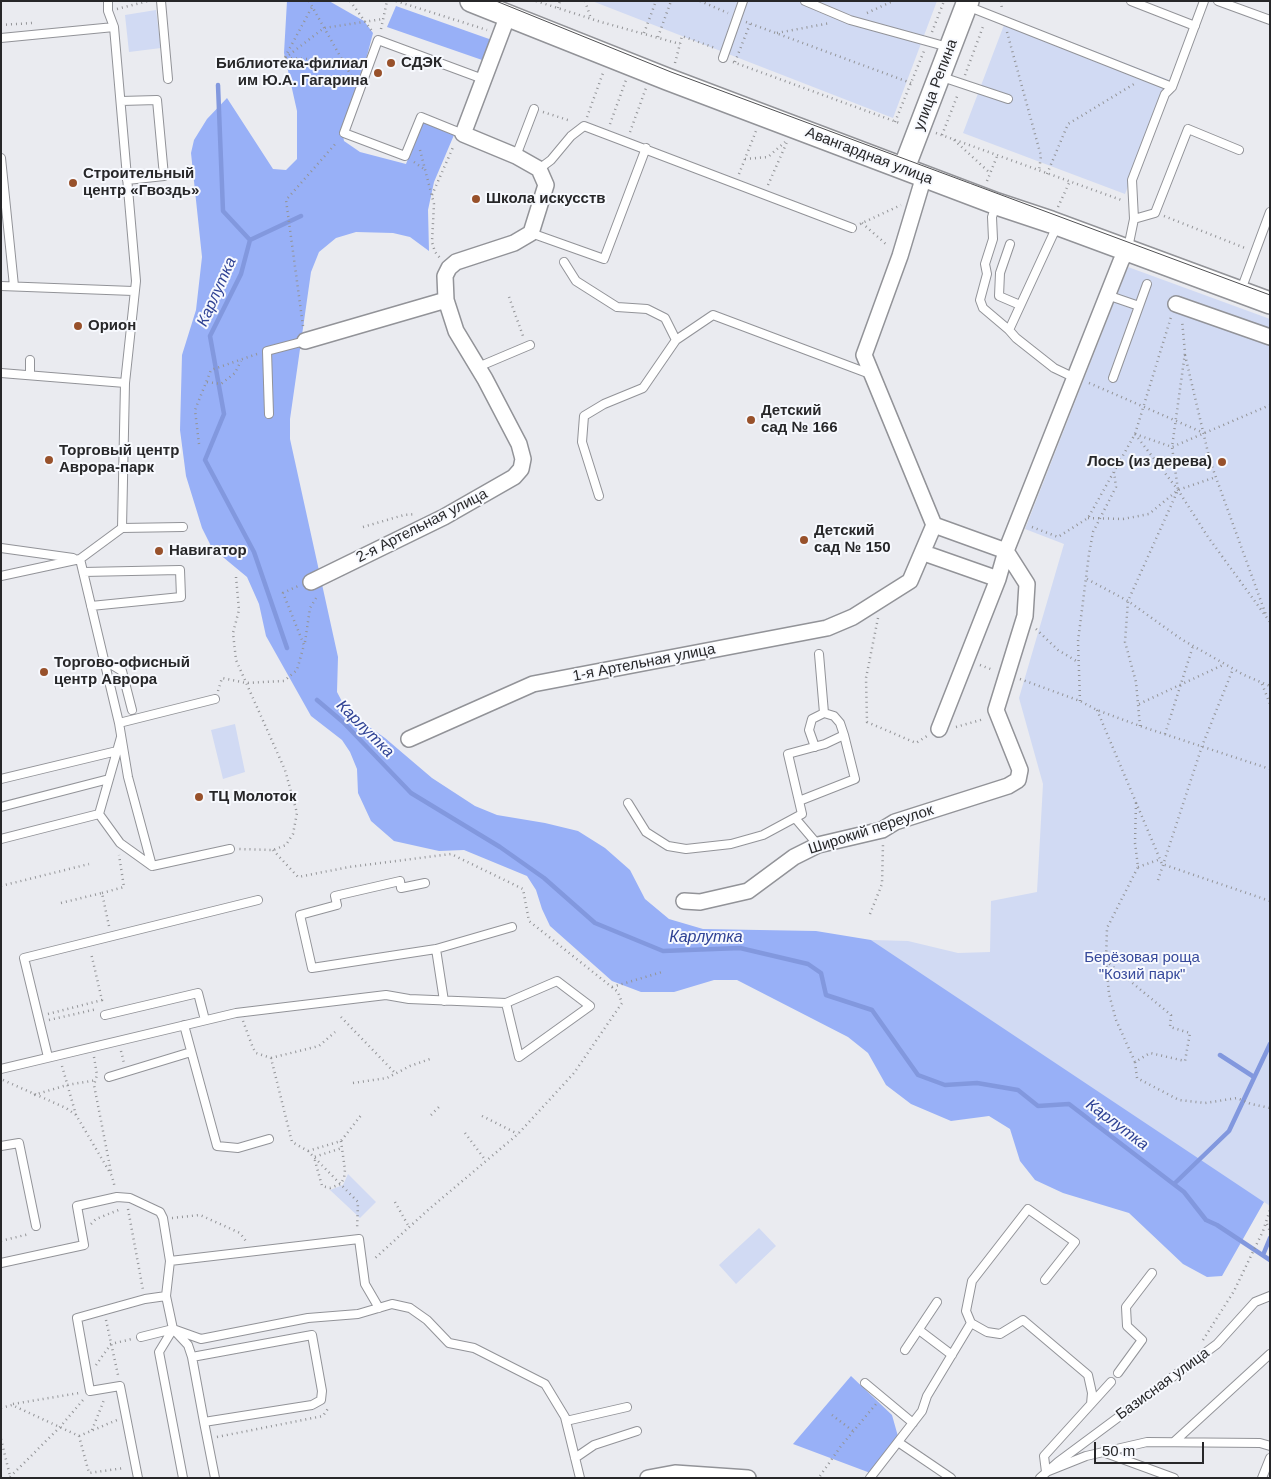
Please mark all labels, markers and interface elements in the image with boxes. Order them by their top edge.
street label: улица Репина [910,37,962,133]
place label: СДЭК [401,54,442,72]
place label: Библиотека-филиал им Ю.А. Гагарина [216,55,368,90]
marker: СДЭК [385,57,397,69]
marker: Библиотека-филиал им Ю.А. Гагарина [372,67,384,79]
street label: Авангардная улица [803,123,935,189]
place label: Строительный центр «Гвоздь» [83,165,199,200]
marker: Строительный центр «Гвоздь» [67,177,79,189]
place label: Школа искусств [486,190,606,208]
marker: Школа искусств [470,193,482,205]
water label: Карлутка [193,255,241,329]
place label: Орион [88,317,136,335]
marker: Орион [72,320,84,332]
place label: Детский сад № 166 [761,402,837,437]
marker: Детский сад № 166 [745,414,757,426]
place label: Торговый центр Аврора-парк [59,442,179,477]
place label: Лось (из дерева) [1087,453,1212,471]
marker: Торговый центр Аврора-парк [43,454,55,466]
marker: Лось (из дерева) [1216,456,1228,468]
street label: 2-я Артельная улица [353,485,491,567]
place label: Детский сад № 150 [814,522,890,557]
marker: Детский сад № 150 [798,534,810,546]
place label: Навигатор [169,542,247,560]
marker: Навигатор [153,545,165,557]
street label: 1-я Артельная улица [571,640,717,686]
place label: Торгово-офисный центр Аврора [54,654,190,689]
marker: Торгово-офисный центр Аврора [38,666,50,678]
water label: Карлутка [332,696,398,762]
place label: ТЦ Молоток [209,788,297,806]
marker: ТЦ Молоток [193,791,205,803]
street label: Широкий переулок [806,801,936,859]
water label: Карлутка [669,928,743,948]
park label: Берёзовая роща "Козий парк" [1084,949,1200,984]
water label: Карлутка [1082,1095,1152,1155]
street label: Базисная улица [1113,1344,1213,1424]
scale bar [1096,1432,1206,1464]
text: 50 m [1102,1442,1135,1459]

